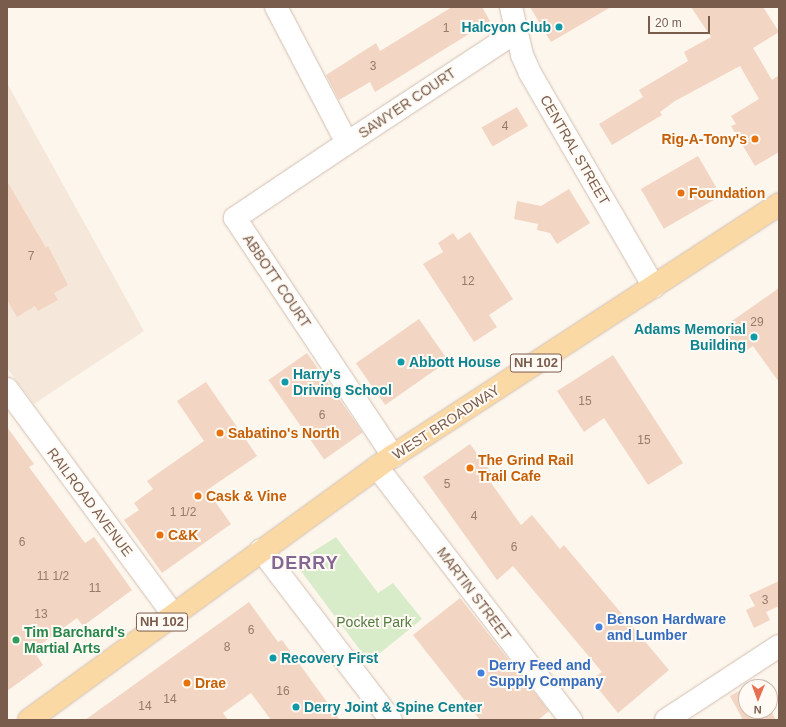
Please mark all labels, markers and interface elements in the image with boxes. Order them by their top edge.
scale bar [650,8,712,34]
text: 20 m [655,16,682,30]
place label: Halcyon Club [462,19,551,35]
house number: 1 [443,22,449,36]
marker: Halcyon Club [554,22,564,32]
house number: 3 [370,60,376,74]
street label: SAWYER COURT [355,64,459,142]
street label: CENTRAL STREET [537,92,613,208]
house number: 4 [502,120,508,134]
place label: Rig-A-Tony's [661,131,747,147]
marker: Rig-A-Tony's [750,134,760,144]
place label: Foundation [689,185,765,201]
marker: Foundation [676,188,686,198]
street label: ABBOTT COURT [239,231,315,331]
house number: 7 [28,250,34,264]
house number: 12 [461,275,475,289]
house number: 29 [750,316,764,330]
place label: Adams Memorial Building [634,321,746,354]
marker: Adams Memorial Building [749,332,759,342]
road number: NH 102 [509,352,563,374]
place label: Abbott House [409,354,501,370]
marker: Abbott House [396,357,406,367]
place label: Harry's Driving School [293,366,392,398]
marker: Harry's Driving School [280,377,290,387]
street label: WEST BROADWAY [389,381,503,463]
house number: 15 [578,395,592,409]
house number: 6 [319,409,325,423]
place label: Sabatino's North [228,425,339,441]
marker: Sabatino's North [215,428,225,438]
house number: 15 [637,434,651,448]
street label: RAILROAD AVENUE [44,444,136,560]
place label: The Grind Rail Trail Cafe [478,452,574,484]
marker: The Grind Rail Trail Cafe [465,463,475,473]
house number: 5 [444,478,450,492]
place label: Cask & Vine [206,488,287,504]
marker: Cask & Vine [193,491,203,501]
house number: 1 1/2 [170,506,196,520]
house number: 4 [471,510,477,524]
place label: C&K [168,527,198,543]
marker: C&K [155,530,165,540]
house number: 6 [19,536,25,550]
house number: 6 [511,541,517,555]
street label: MARTIN STREET [433,544,515,644]
district label: DERRY [271,552,339,574]
house number: 11 1/2 [37,570,69,584]
house number: 11 [89,582,101,596]
house number: 3 [762,594,768,608]
house number: 13 [34,608,48,622]
road number: NH 102 [135,611,189,633]
place label: Benson Hardware and Lumber [607,611,726,644]
park label: Pocket Park [336,614,412,630]
marker: Benson Hardware and Lumber [594,622,604,632]
place label: Tim Barchard's Martial Arts [24,624,125,656]
house number: 6 [248,624,254,638]
marker: Tim Barchard's Martial Arts [11,635,21,645]
house number: 8 [224,641,230,655]
place label: Recovery First [281,650,378,666]
marker: Recovery First [268,653,278,663]
place label: Derry Feed and Supply Company [489,657,603,690]
marker: Derry Feed and Supply Company [476,668,486,678]
place label: Drae [195,675,226,691]
marker: Drae [182,678,192,688]
north arrow [738,679,778,719]
house number: 16 [276,685,290,699]
house number: 14 [163,693,177,707]
place label: Derry Joint & Spine Center [304,699,482,715]
house number: 14 [138,700,152,714]
marker: Derry Joint & Spine Center [291,702,301,712]
text: N [754,704,762,716]

